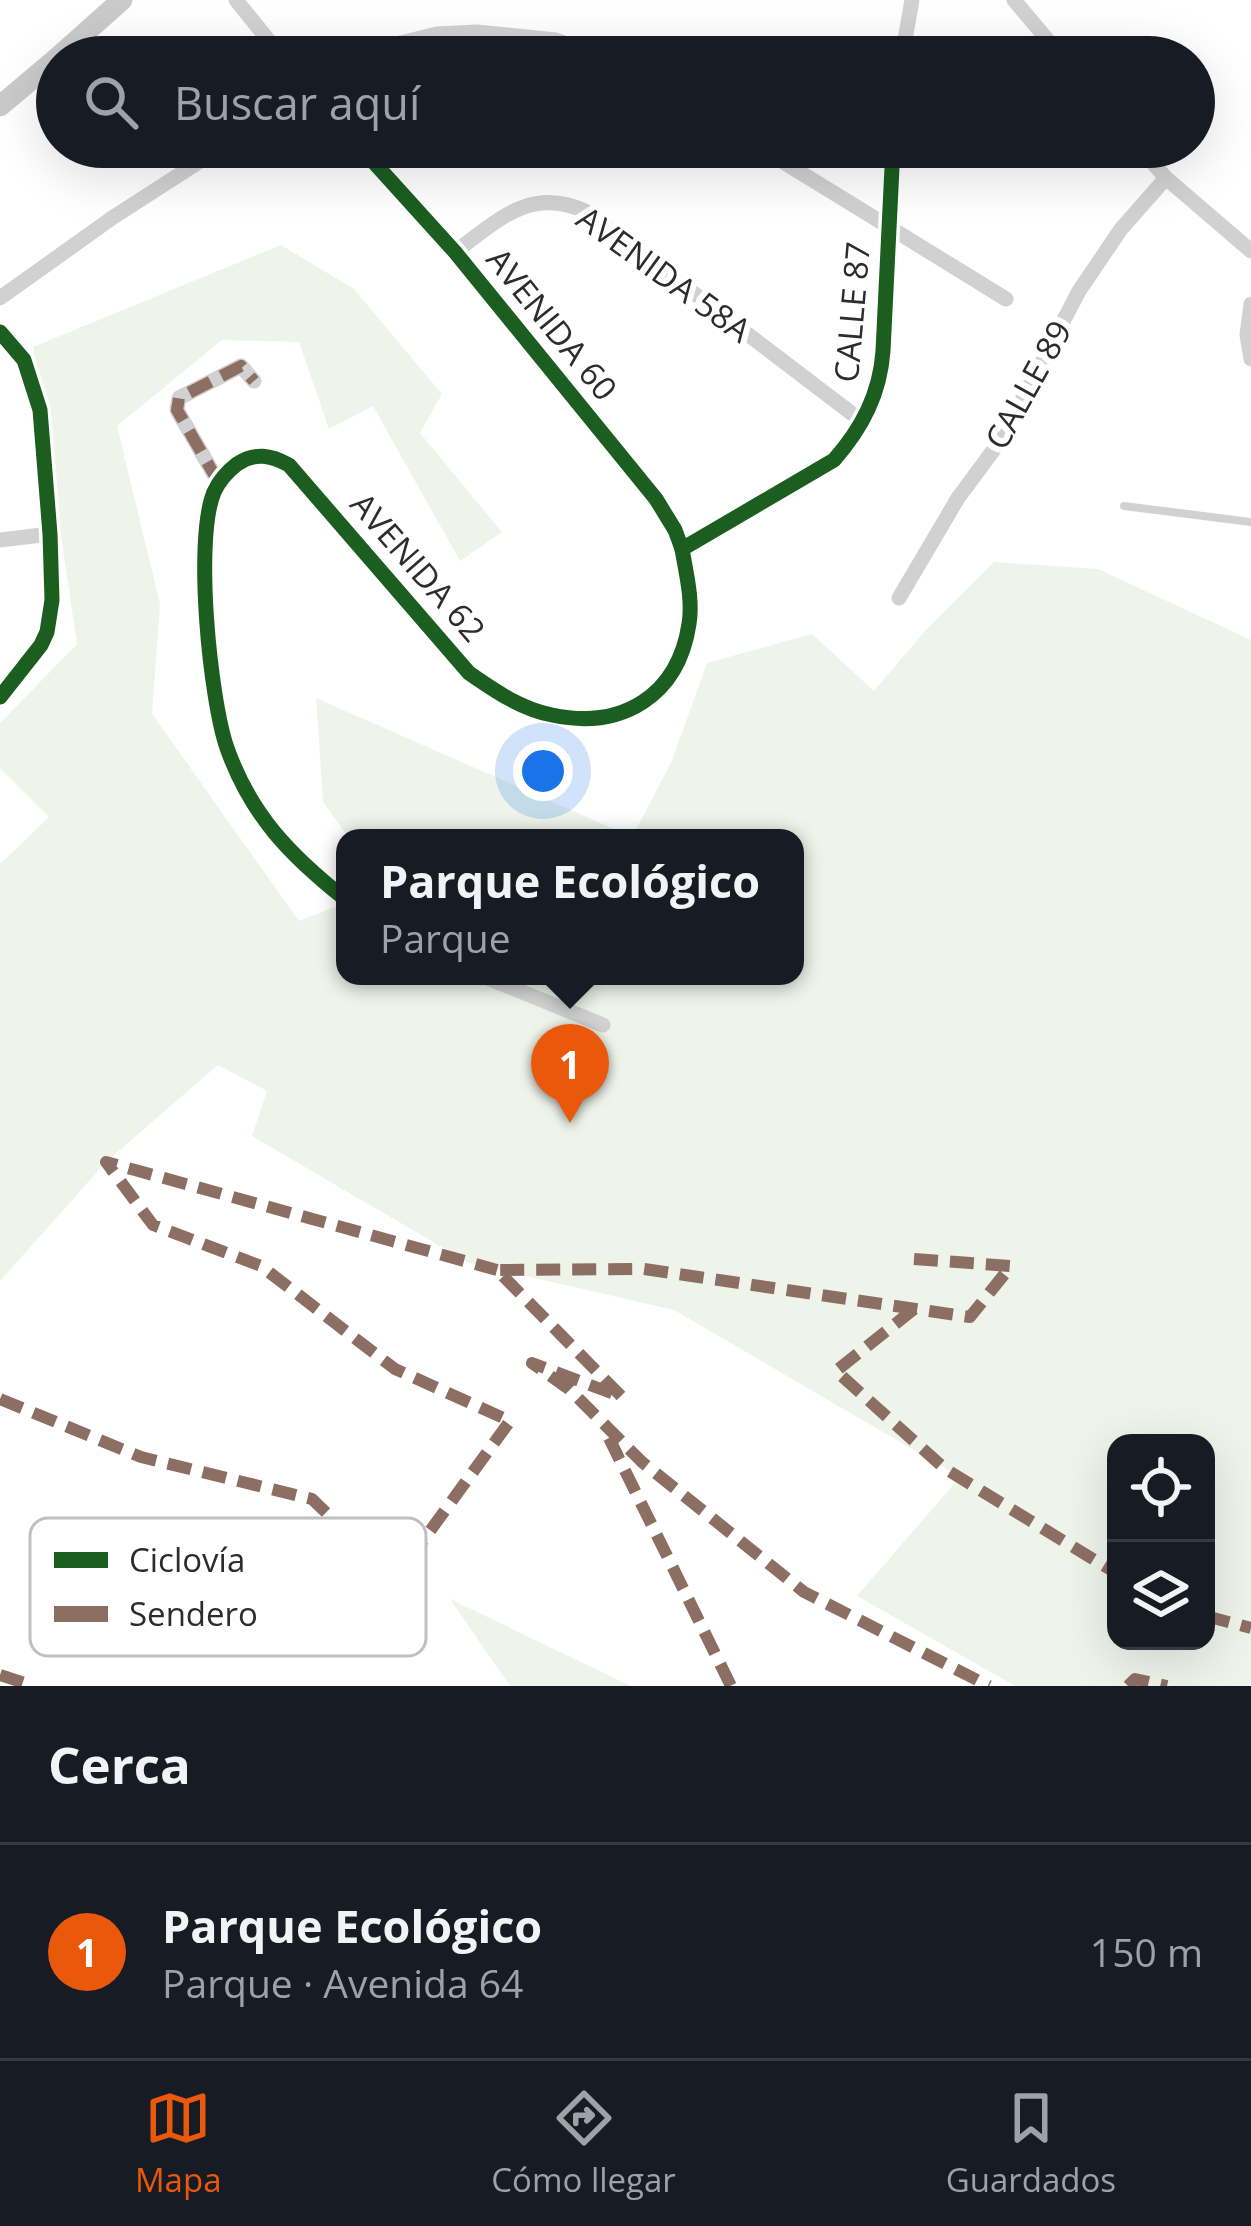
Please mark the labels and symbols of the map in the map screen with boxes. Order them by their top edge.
street label: AVENIDA 58A [568,195,761,352]
street label: AVENIDA 60 [477,238,628,409]
street label: CALLE 87 [823,240,880,384]
street label: CALLE 89 [974,312,1081,457]
street label: AVENIDA 62 [341,482,496,651]
your location [513,741,573,801]
pin: 1 [531,1024,609,1123]
legend [30,1518,426,1656]
text: Ciclovía [129,1537,245,1582]
text: Sendero [129,1591,258,1636]

